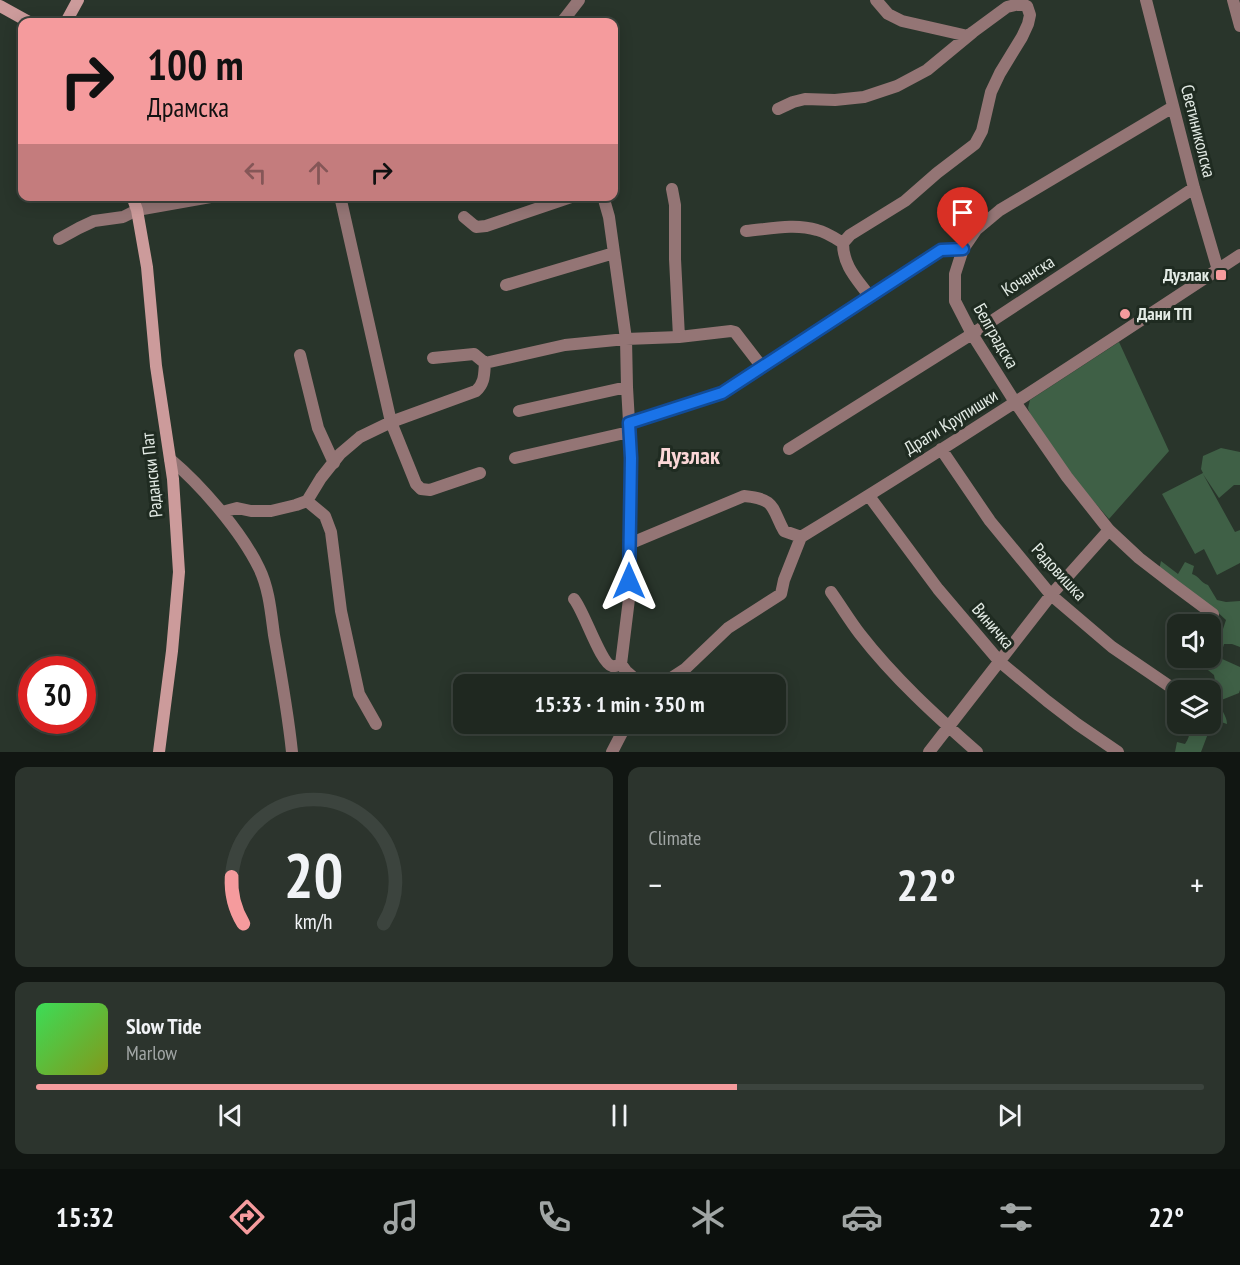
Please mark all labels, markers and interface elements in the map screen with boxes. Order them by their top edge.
text: 100 m [147,37,244,92]
icon: right [48,42,126,120]
street label: Светиниколска [1176,82,1221,180]
text: Драмска [147,90,229,124]
icon: left [239,156,272,189]
icon: ahead [302,156,335,189]
icon: right [365,156,398,189]
pin [937,187,988,249]
icon: arrive [946,196,979,229]
street label: Кочанска [997,250,1059,301]
place label: Дузлак [1163,263,1210,286]
marker: Дузлак [1214,268,1228,282]
street label: Белградска [969,299,1024,372]
place label: Дани ТП [1137,302,1192,325]
marker: Дани ТП [1118,307,1132,321]
street label: Драги Крупишки [900,384,1002,460]
street label: Радански Пат [136,431,167,519]
district label: Дузлак [658,440,720,471]
street label: Радовишка [1027,538,1092,605]
position arrow [597,549,661,613]
street label: Виничка [967,598,1020,653]
map controls [1167,614,1221,734]
button: sound [1167,614,1221,668]
speed limit sign: 30 [18,656,96,734]
button: layers [1167,680,1221,734]
text: 15:33 · 1 min · 350 m [534,690,705,718]
text: Climate [649,825,701,851]
text: 20 [284,834,344,915]
text: 22° [897,855,956,913]
text: − [649,863,662,906]
text: + [1190,863,1204,906]
text: km/h [295,907,333,935]
text: Slow Tide [126,1012,202,1040]
text: Marlow [126,1040,177,1066]
icon: previous [214,1099,247,1132]
icon: pause [603,1099,636,1132]
icon: next [993,1099,1026,1132]
icon: directions [226,1196,268,1238]
icon: music [380,1196,422,1238]
icon: phone [533,1196,575,1238]
icon: climate [687,1196,729,1238]
icon: car [841,1196,883,1238]
icon: filters [995,1196,1037,1238]
text: 15:32 [56,1200,114,1234]
text: 22° [1148,1200,1184,1234]

